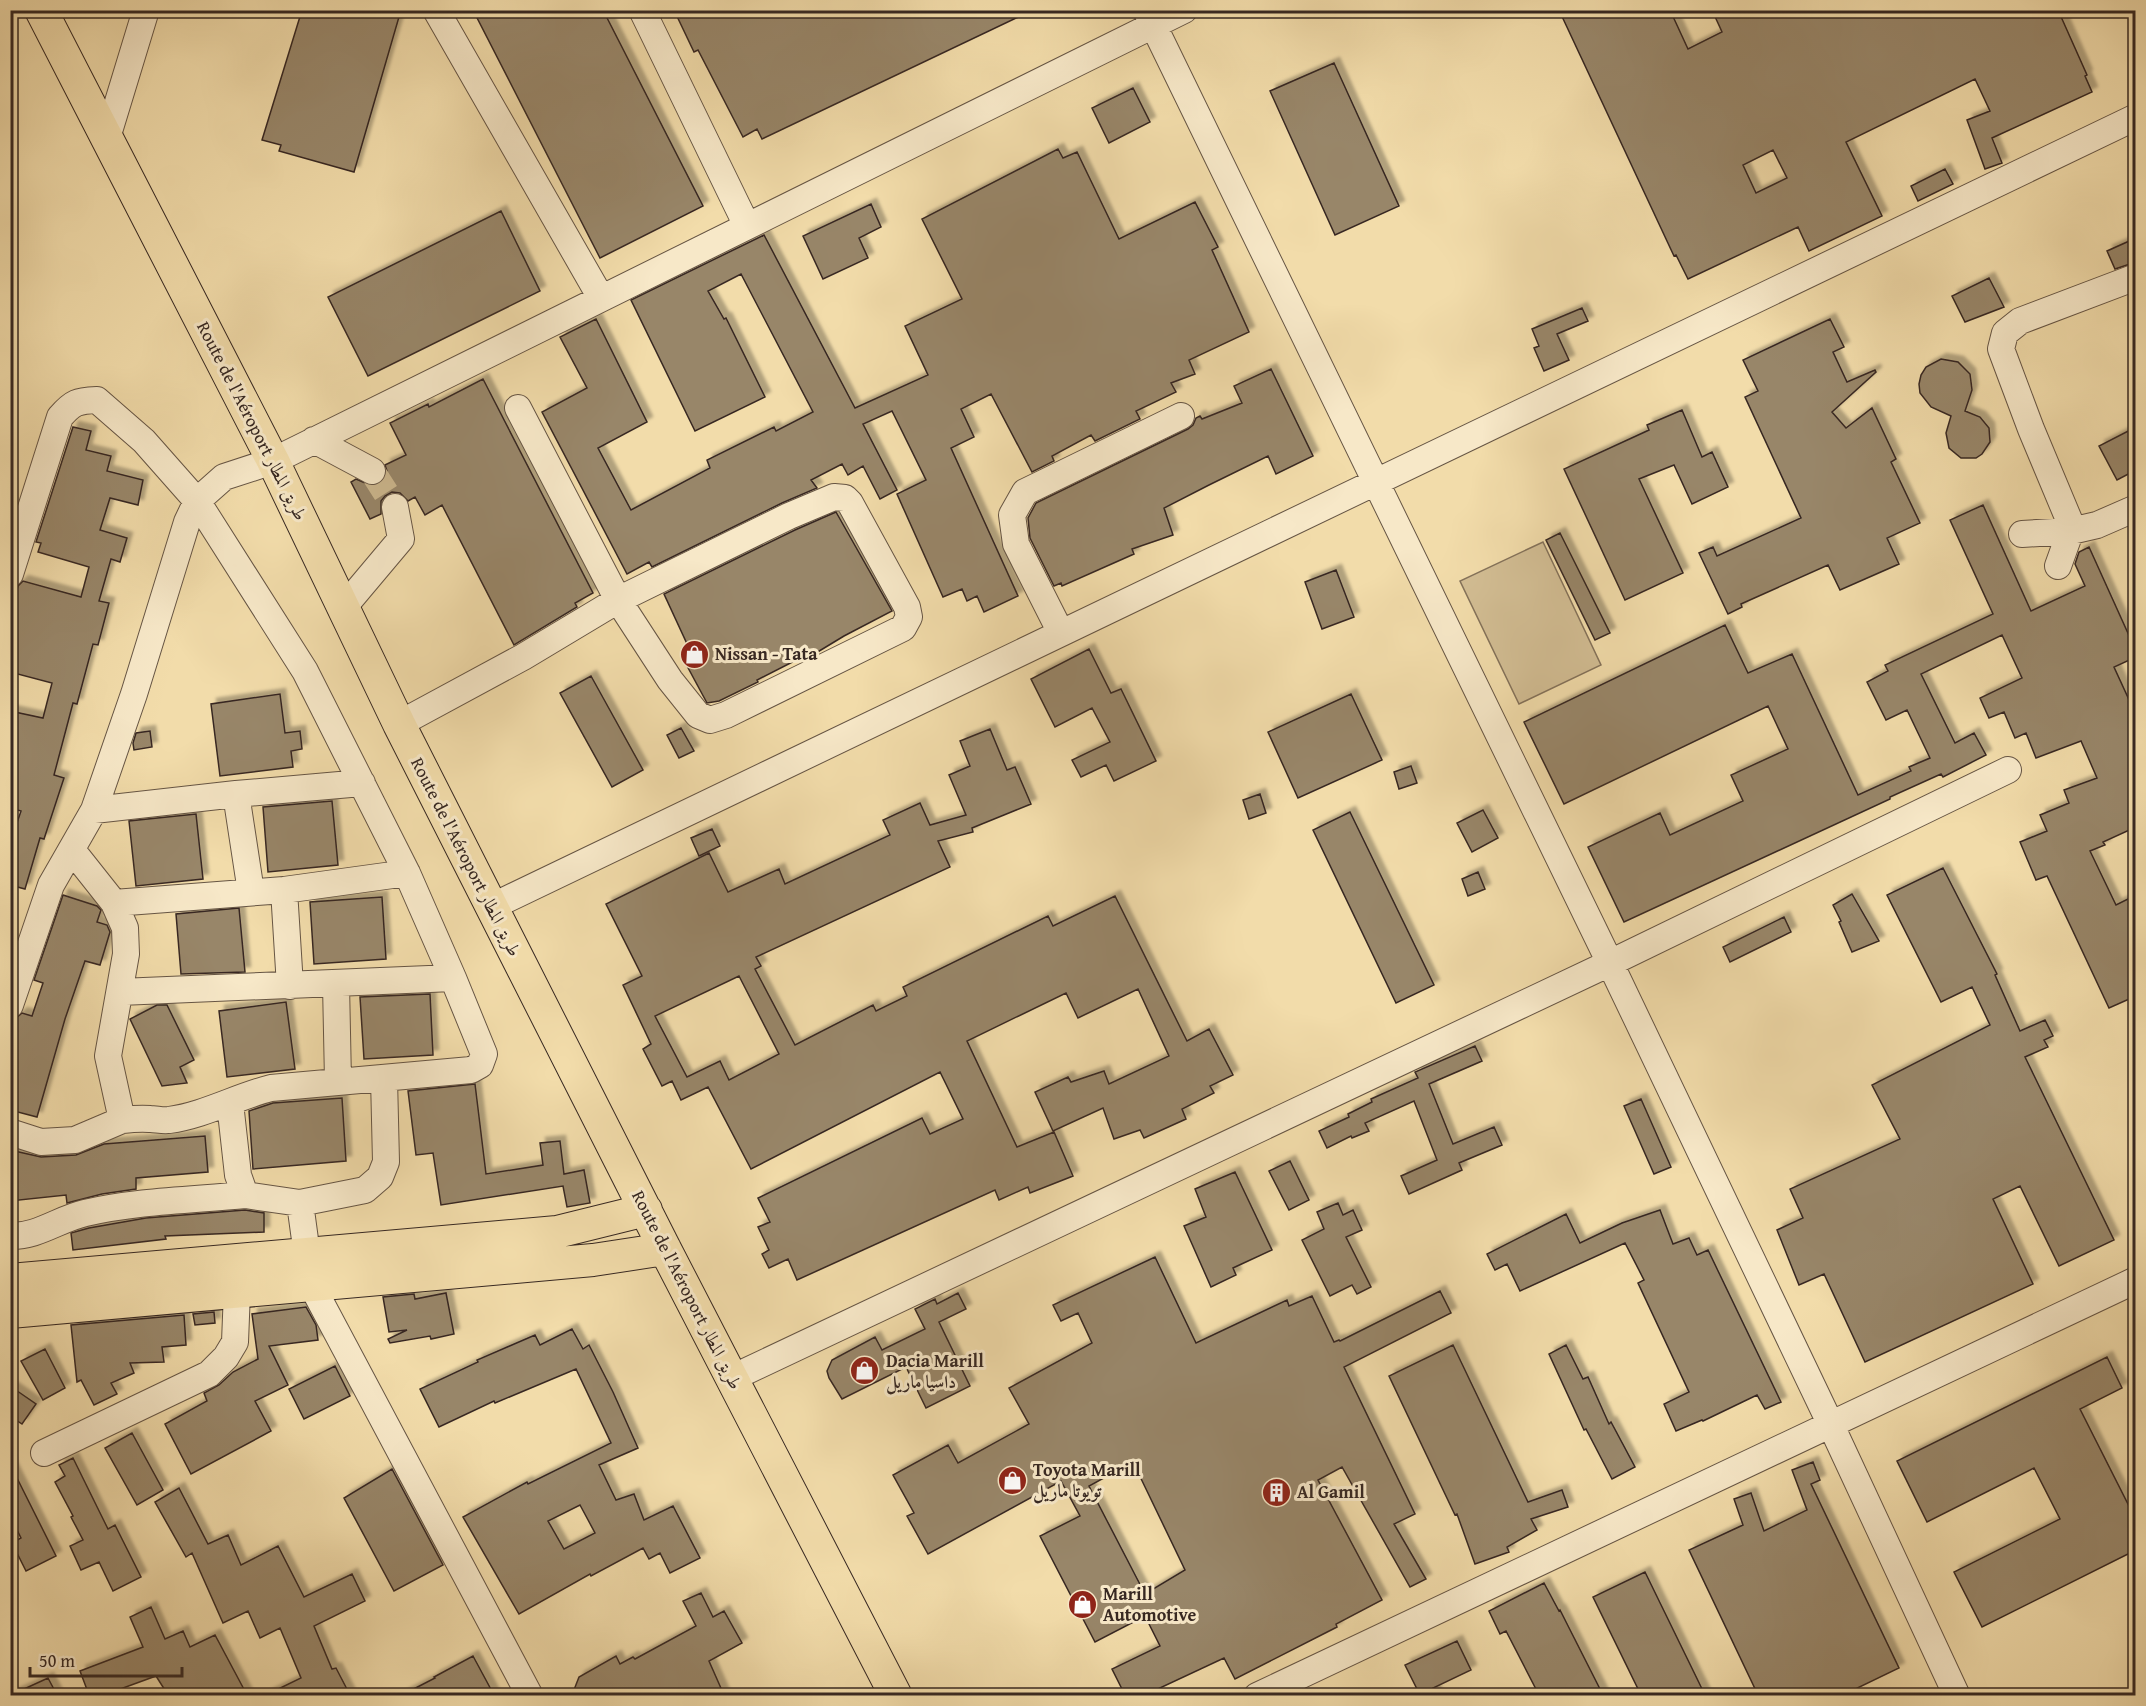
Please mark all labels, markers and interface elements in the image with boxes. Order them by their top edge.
street label: Route de l'Aéroport طريق المطار [190,316,315,525]
shop icon: Nissan - Tata [678,638,710,670]
place label: Nissan - Tata [715,640,818,667]
street label: Route de l'Aéroport طريق المطار [404,752,529,961]
street label: Route de l'Aéroport طريق المطار [625,1185,750,1394]
place label: Dacia Marill داسيا ماريل [886,1347,984,1395]
shop icon: Dacia Marill داسيا ماريل [849,1355,881,1387]
place label: Toyota Marill تويوتا ماريل [1033,1456,1141,1504]
shop icon: Toyota Marill تويوتا ماريل [996,1464,1028,1496]
building icon: Al Gamil [1260,1476,1292,1508]
place label: Al Gamil [1297,1478,1365,1505]
place label: Marill Automotive [1103,1580,1196,1628]
shop icon: Marill Automotive [1066,1588,1098,1620]
scale bar [30,1640,182,1678]
text: 50 m [39,1647,75,1674]

